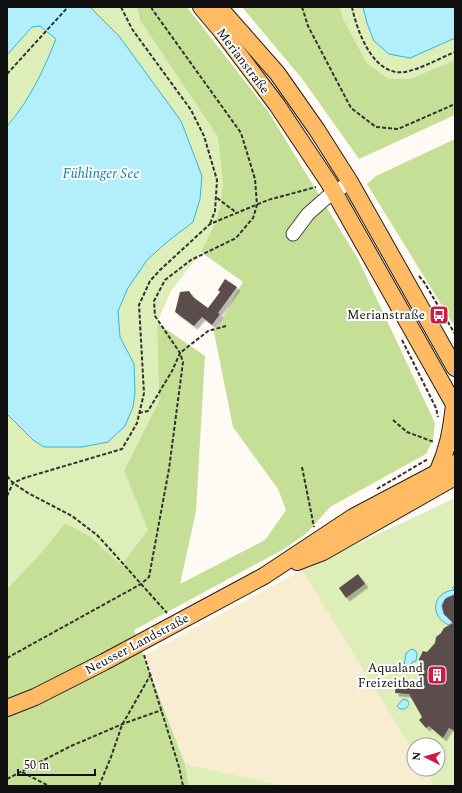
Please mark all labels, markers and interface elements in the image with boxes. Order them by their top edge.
street label: Merianstraße [212,24,274,98]
water label: Fühlinger See [62,163,140,184]
bus stop icon: Merianstraße [428,304,450,326]
place label: Merianstraße [347,305,425,325]
street label: Neusser Landstraße [81,608,193,680]
place label: Aqualand Freizeitbad [358,658,423,693]
building icon: Aqualand Freizeitbad [426,664,448,686]
north arrow [406,737,446,777]
scale bar [18,751,95,777]
text: N [408,751,425,761]
text: 50 m [24,756,49,775]

